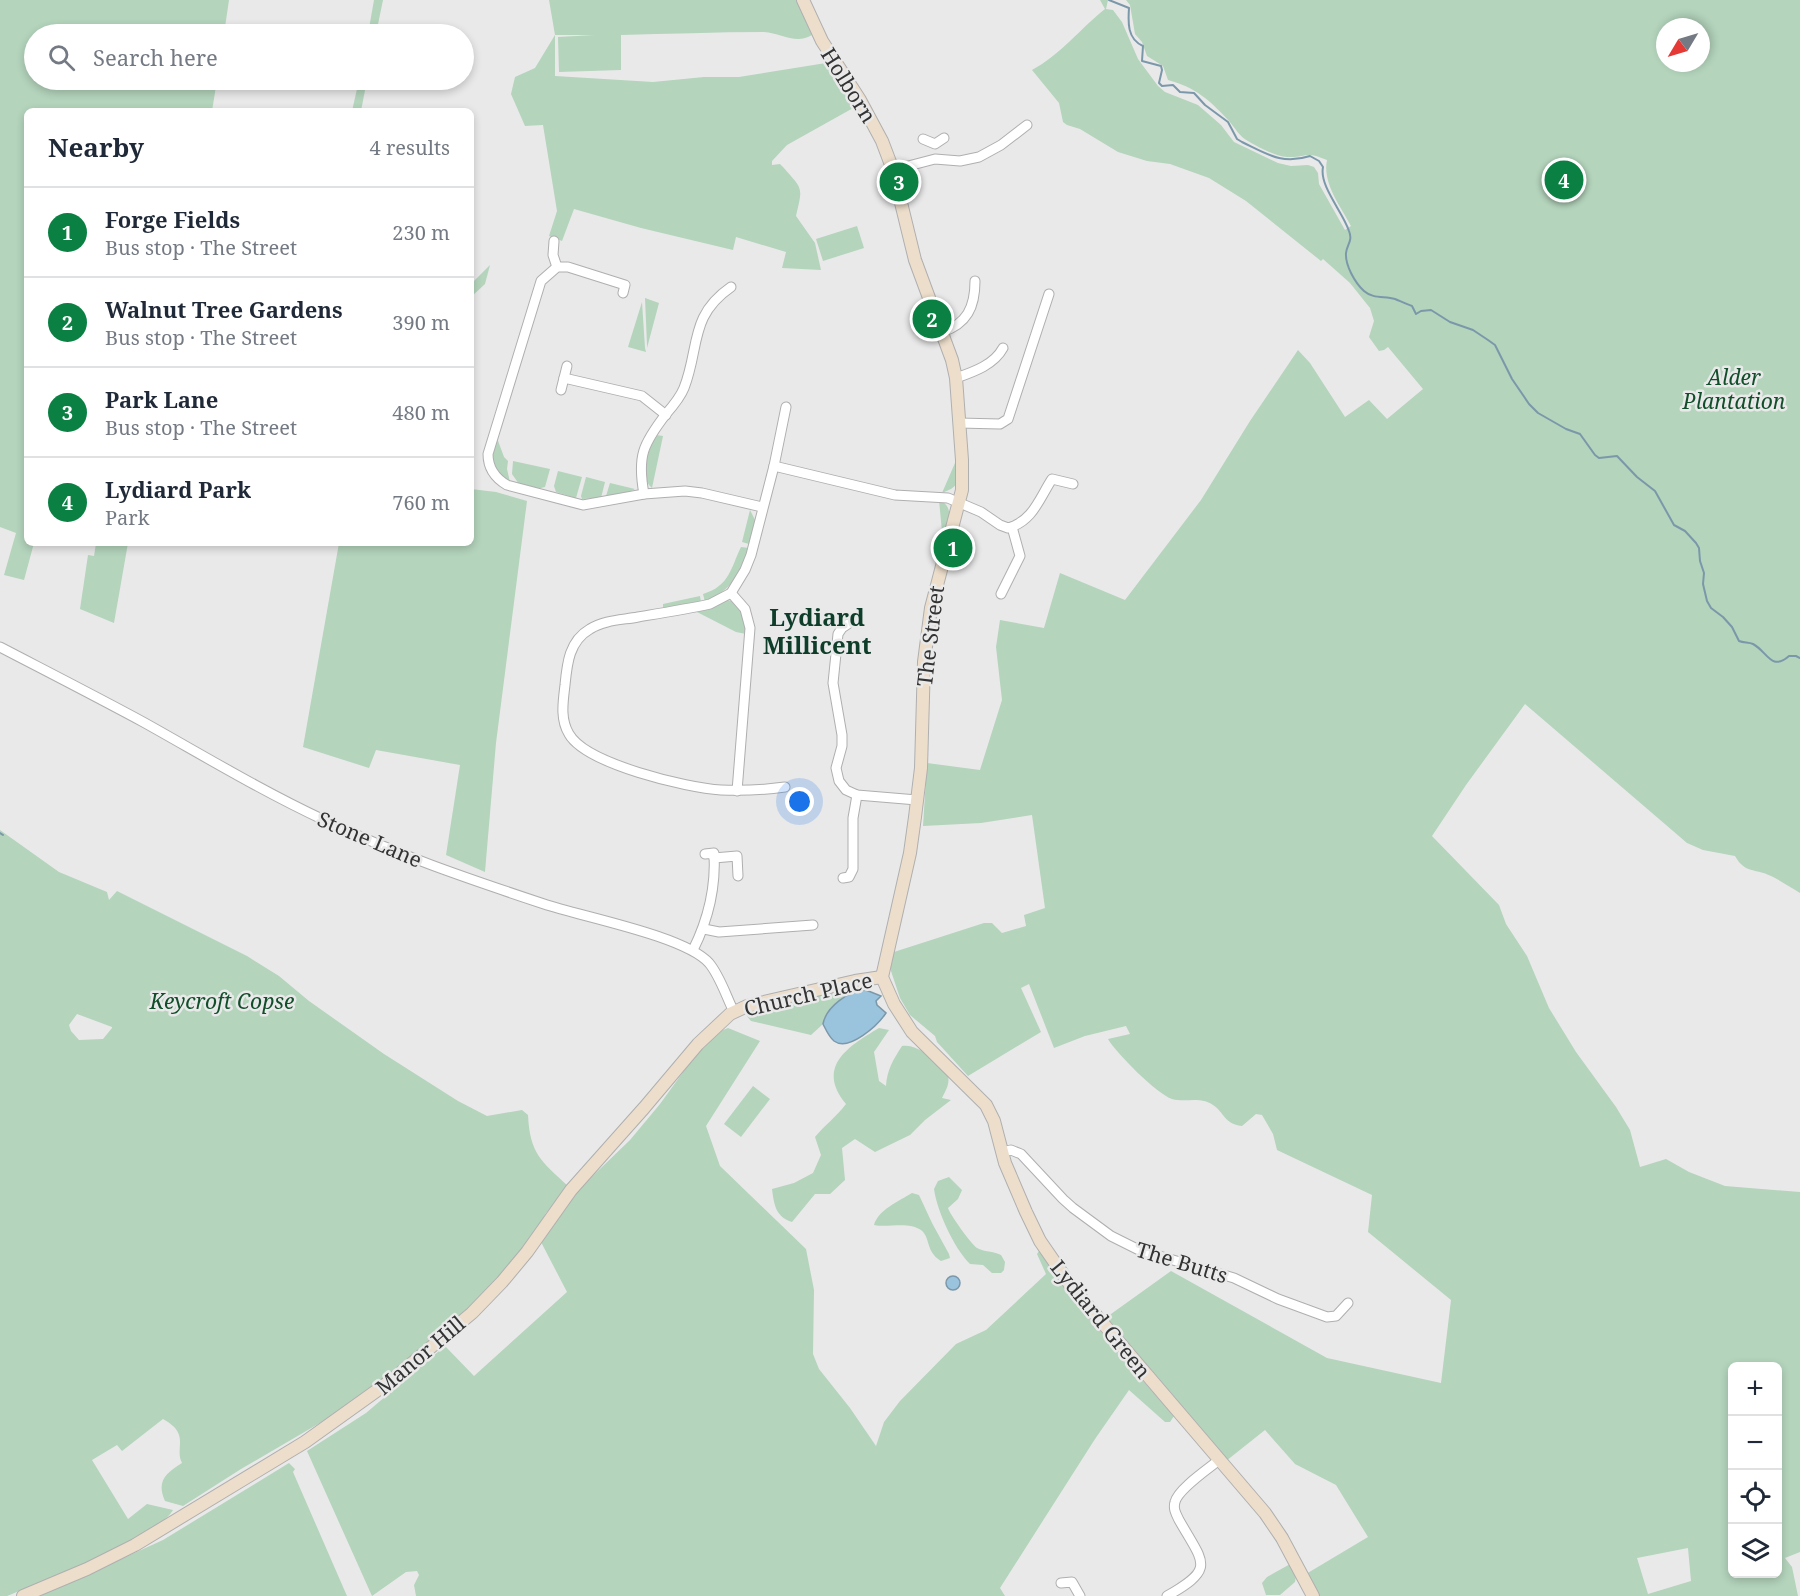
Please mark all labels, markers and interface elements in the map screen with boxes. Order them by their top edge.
north arrow [1656,18,1710,72]
search box [24,24,474,90]
icon: search [45,41,78,74]
text: Search here [93,42,218,72]
street label: Holborn [815,42,883,128]
text: Nearby [48,129,144,165]
text: 4 results [370,134,450,161]
pin: 4 [1544,158,1584,202]
pin: 3 [880,160,918,204]
text: Forge Fields [105,204,240,234]
text: 1 [62,219,73,246]
text: 230 m [392,219,450,246]
text: Bus stop · The Street [105,234,297,261]
text: Walnut Tree Gardens [105,294,343,324]
pin: 2 [912,296,952,342]
text: 2 [62,309,73,336]
text: 390 m [392,309,450,336]
text: Bus stop · The Street [105,324,297,351]
park label: Alder Plantation [1682,363,1786,415]
text: Park Lane [105,384,218,414]
text: 3 [62,399,73,426]
text: 480 m [392,399,450,426]
text: Bus stop · The Street [105,414,297,441]
text: Lydiard Park [105,474,251,504]
text: 4 [62,489,73,516]
text: 760 m [392,489,450,516]
text: Park [105,504,149,531]
pin: 1 [934,526,972,570]
street label: The Street [910,584,950,688]
district label: Lydiard Millicent [763,600,872,661]
your location [785,787,814,816]
street label: Stone Lane [314,804,426,874]
street label: Church Place [741,966,875,1022]
park label: Keycroft Copse [149,987,294,1015]
street label: The Butts [1133,1235,1231,1289]
street label: Lydiard Green [1045,1254,1157,1384]
street label: Manor Hill [369,1309,471,1401]
map controls [1728,1362,1782,1578]
button: + [1728,1362,1782,1416]
button: − [1728,1416,1782,1470]
button: locate [1728,1470,1782,1524]
button: layers [1728,1524,1782,1578]

